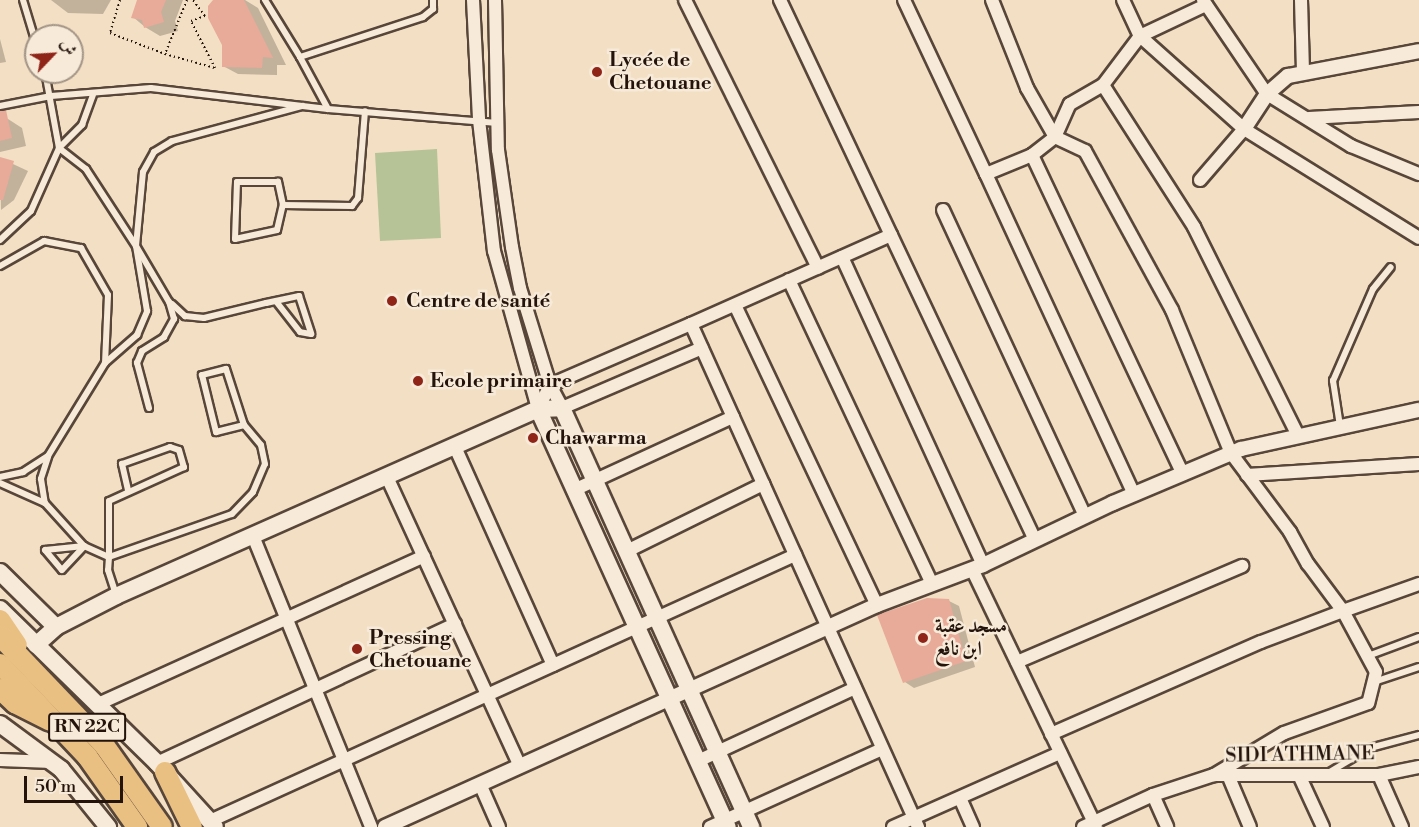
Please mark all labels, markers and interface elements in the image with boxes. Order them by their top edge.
north arrow [24,24,84,84]
text: ش [56,36,81,59]
place label: Lycée de Chetouane [609,48,711,95]
marker: Lycée de Chetouane [590,65,604,79]
place label: Centre de santé [406,289,550,313]
marker: Centre de santé [383,292,401,310]
place label: Ecole primaire [430,369,572,393]
marker: Ecole primaire [411,374,425,388]
place label: Chawarma [545,426,647,450]
marker: Chawarma [526,431,540,445]
place label: مسجد عقبة ابن نافع [935,614,1007,661]
place label: Pressing Chetouane [369,626,471,673]
marker: مسجد عقبة ابن نافع [916,631,930,645]
marker: Pressing Chetouane [350,642,364,656]
road number: RN 22C [48,712,126,742]
street label: SIDI ATHMANE [1225,742,1375,768]
scale bar [27,764,126,802]
text: 50 m [35,775,76,798]

